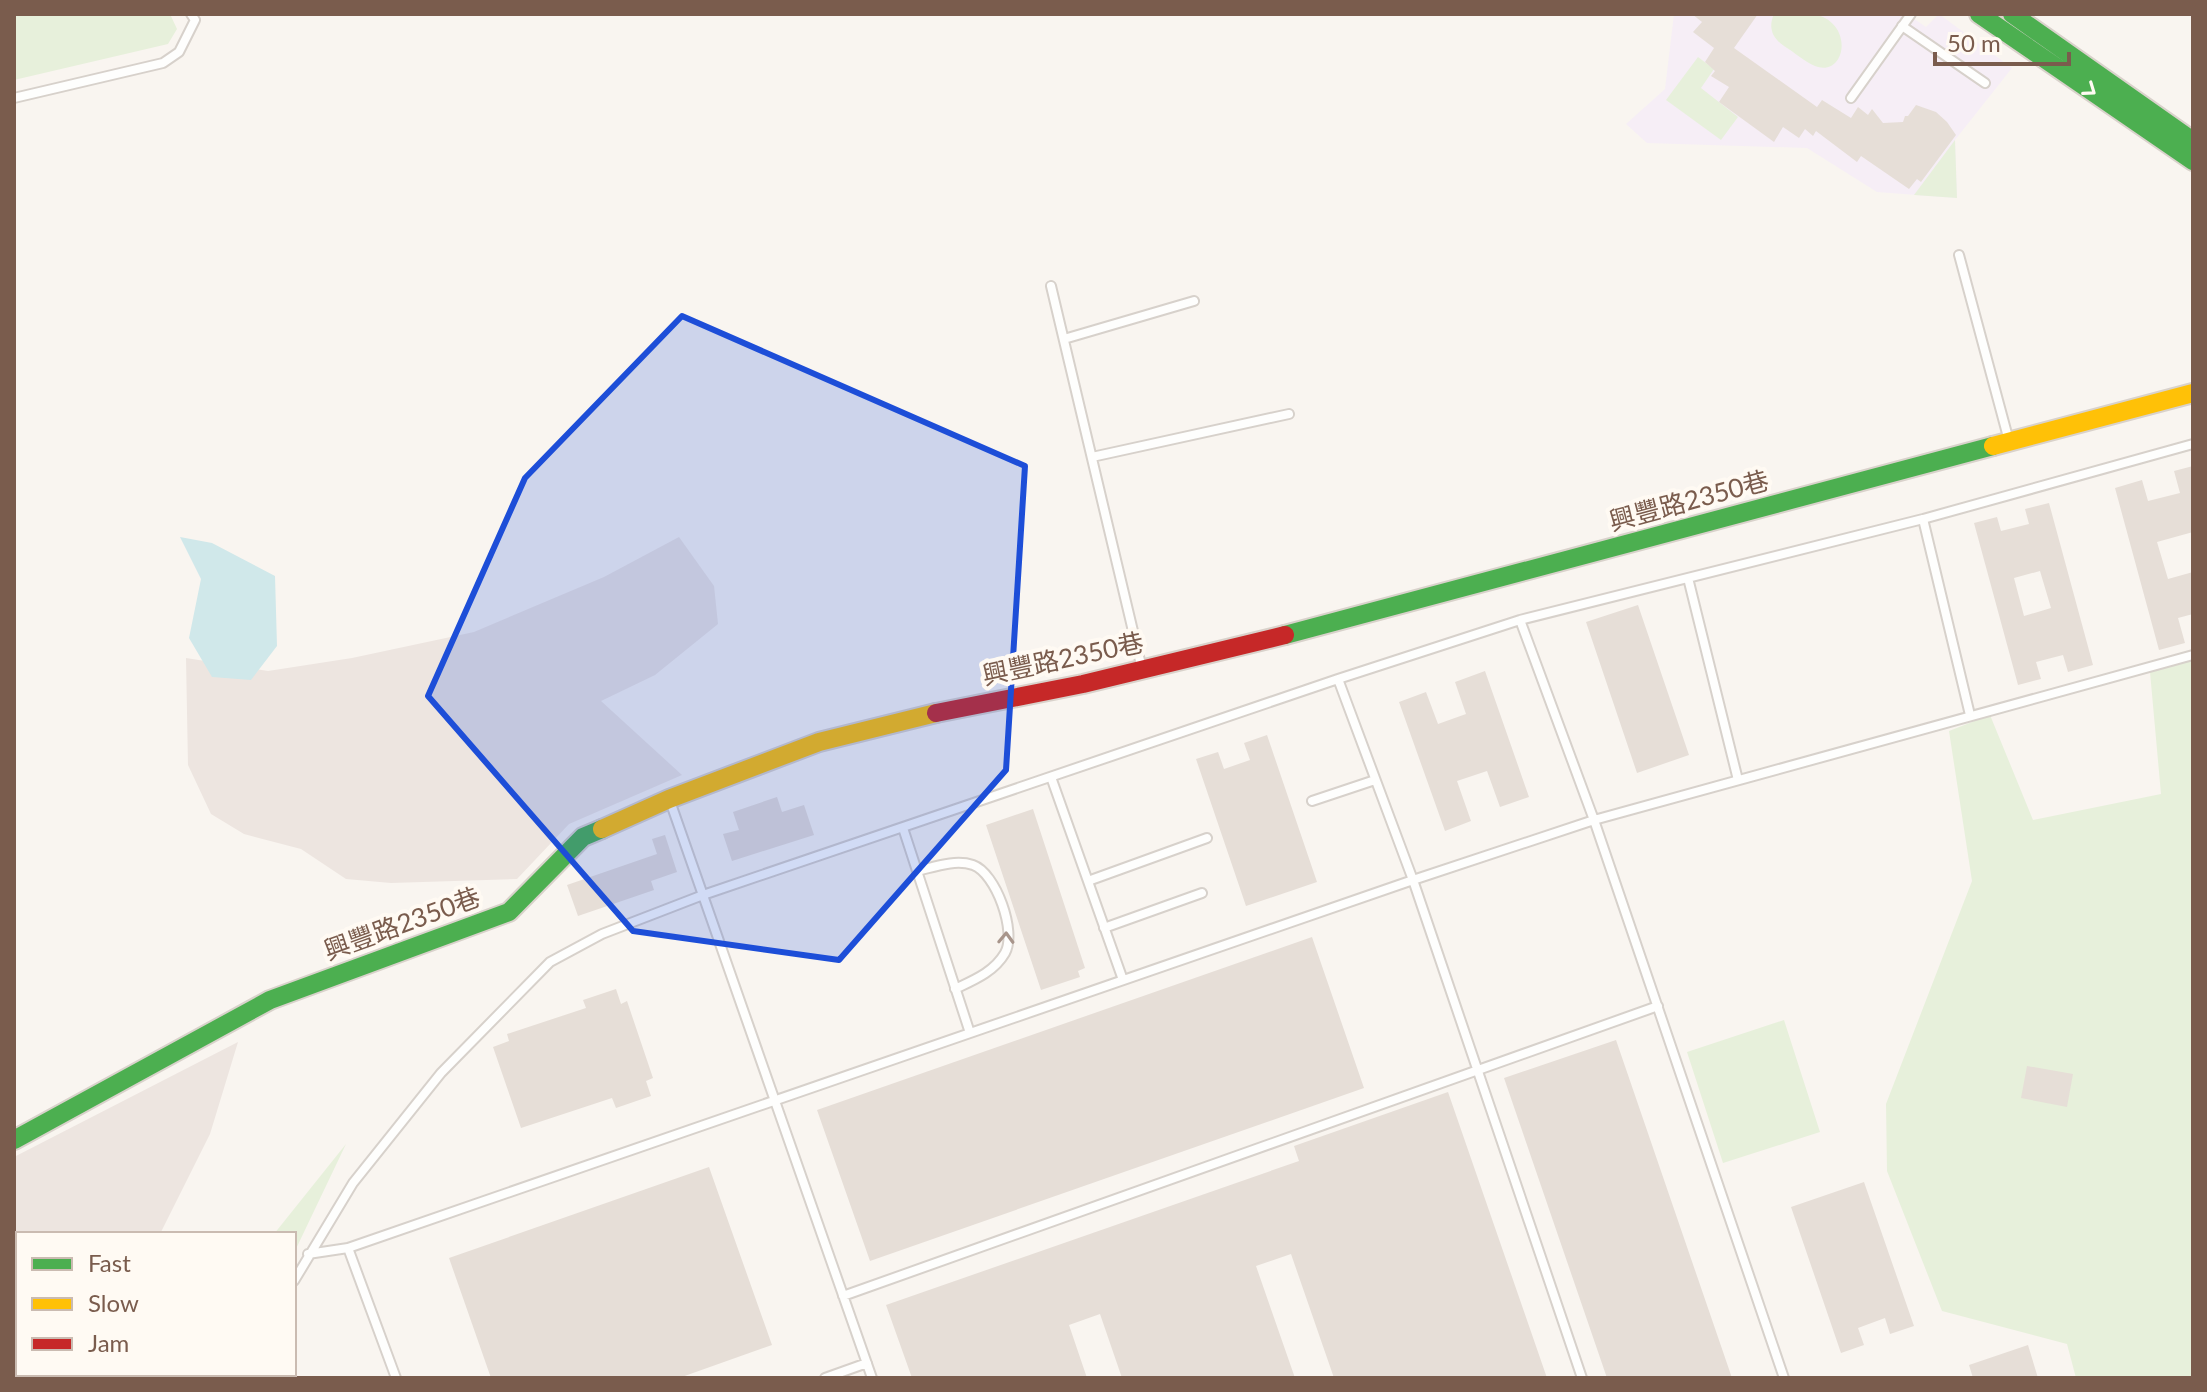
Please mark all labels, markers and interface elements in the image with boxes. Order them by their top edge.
scale bar [1935,16,2069,66]
text: 50 m [1947,28,2001,57]
one-way arrow [2081,80,2095,95]
street label: 興豐路2350巷 [1605,463,1772,537]
street label: 興豐路2350巷 [979,625,1146,691]
street label: 興豐路2350巷 [319,880,484,966]
one-way arrow [998,932,1015,944]
legend [16,1232,296,1376]
text: Fast [88,1248,131,1277]
text: Slow [88,1288,139,1317]
text: Jam [88,1328,129,1357]

